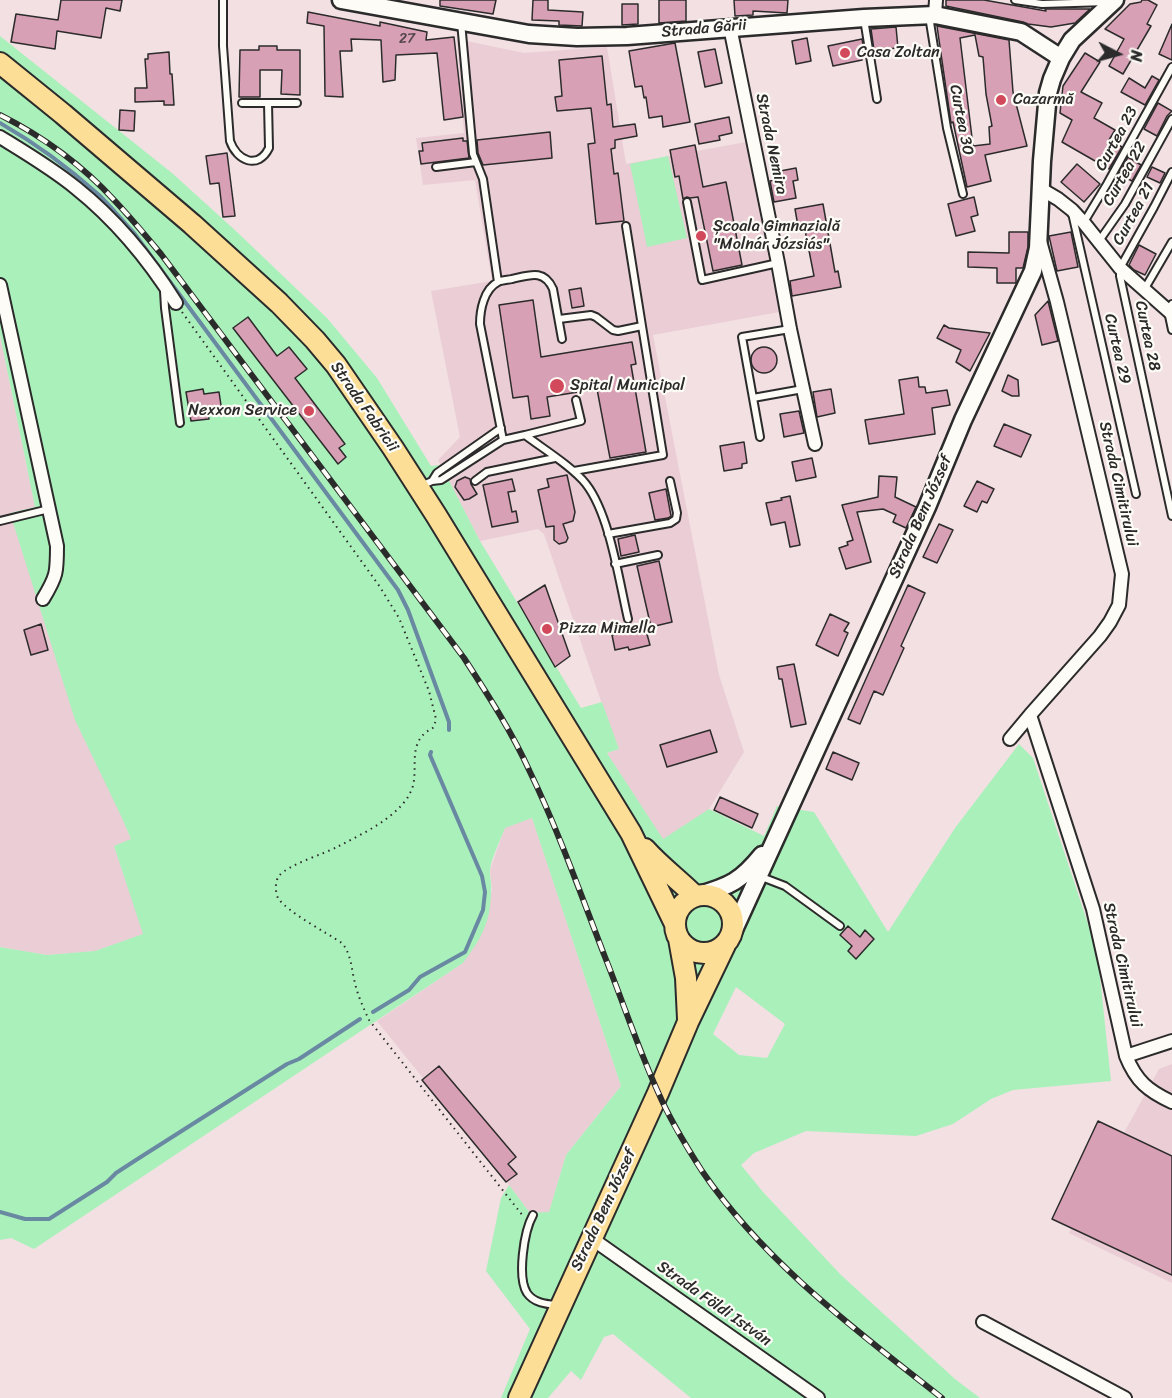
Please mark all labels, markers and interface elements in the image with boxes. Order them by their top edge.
street label: Strada Gării [661,16,747,42]
north arrow [1088,24,1148,84]
house number: 27 [399,31,415,47]
place label: Casa Zoltan [857,43,940,63]
marker: Casa Zoltan [838,46,852,60]
text: N [1121,49,1151,63]
street label: Curtea 30 [945,83,977,157]
place label: Cazarmă [1013,90,1074,110]
street label: Strada Nemira [751,92,791,196]
marker: Cazarmă [994,93,1008,107]
street label: Curtea 23 [1092,103,1142,175]
street label: Curtea 22 [1099,138,1151,210]
street label: Curtea 21 [1109,179,1159,249]
place label: Școala Gimnazială "Molnár Józsiás" [713,217,840,255]
marker: Școala Gimnazială "Molnár Józsiás" [694,229,708,243]
street label: Curtea 28 [1130,299,1164,373]
street label: Curtea 29 [1100,312,1134,386]
street label: Strada Fabricii [326,358,402,456]
place label: Spital Municipal [570,376,685,396]
marker: Spital Municipal [548,377,566,395]
place label: Nexxon Service [188,401,297,421]
marker: Nexxon Service [302,404,316,418]
street label: Strada Cimitirului [1094,420,1142,548]
street label: Strada Bem József [885,452,957,582]
place label: Pizza Mimella [559,619,656,639]
marker: Pizza Mimella [540,622,554,636]
street label: Strada Cimitirului [1098,901,1146,1029]
street label: Strada Bem József [567,1146,641,1274]
street label: Strada Földi István [653,1257,775,1351]

